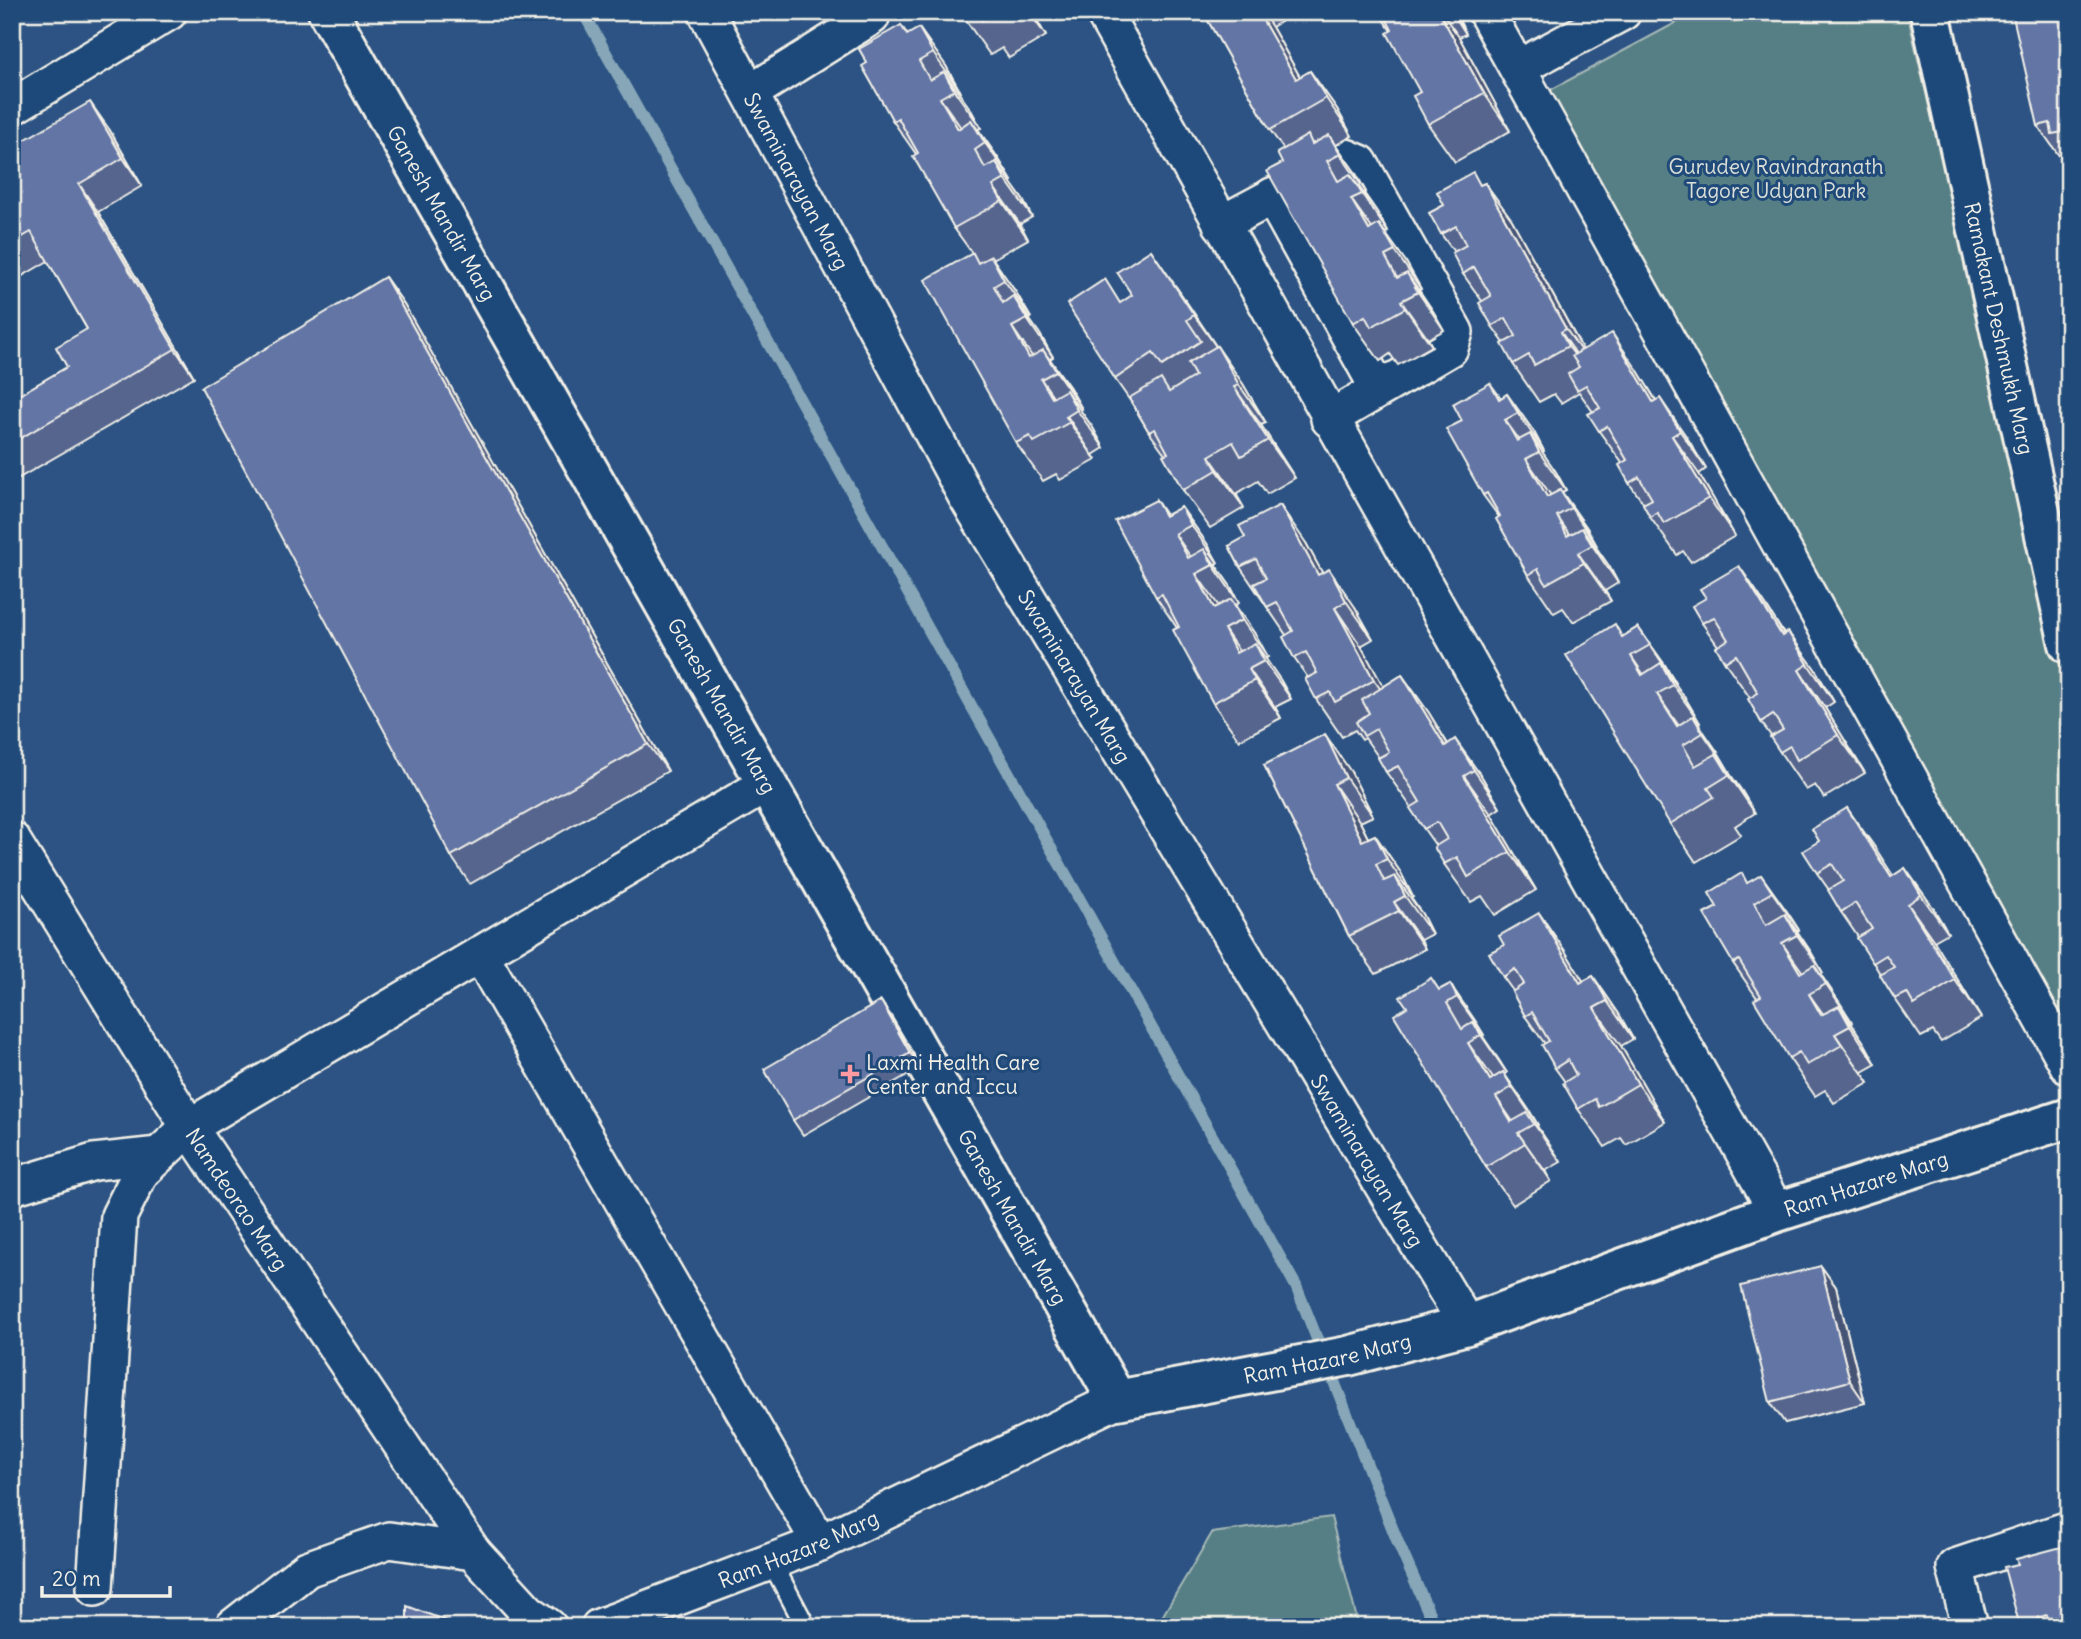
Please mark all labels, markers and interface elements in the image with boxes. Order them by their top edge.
street label: Swaminarayan Marg [738,88,856,275]
street label: Ganesh Mandir Marg [381,120,503,306]
park label: Gurudev Ravindranath Tagore Udyan Park [1668,153,1884,204]
street label: Ramakant Deshmukh Marg [1959,200,2040,457]
street label: Swaminarayan Marg [1012,585,1138,768]
street label: Ganesh Mandir Marg [662,613,783,798]
place label: Laxmi Health Care Center and Iccu [866,1049,1040,1100]
marker: Laxmi Health Care Center and Iccu [840,1064,860,1084]
street label: Swaminarayan Marg [1305,1069,1430,1252]
street label: Namdeorao Marg [180,1123,295,1276]
street label: Ganesh Mandir Marg [952,1124,1074,1310]
street label: Ram Hazare Marg [1780,1144,1951,1222]
street label: Ram Hazare Marg [1241,1327,1414,1389]
street label: Ram Hazare Marg [714,1503,883,1594]
scale bar [42,1555,170,1599]
text: 20 m [52,1565,101,1592]

